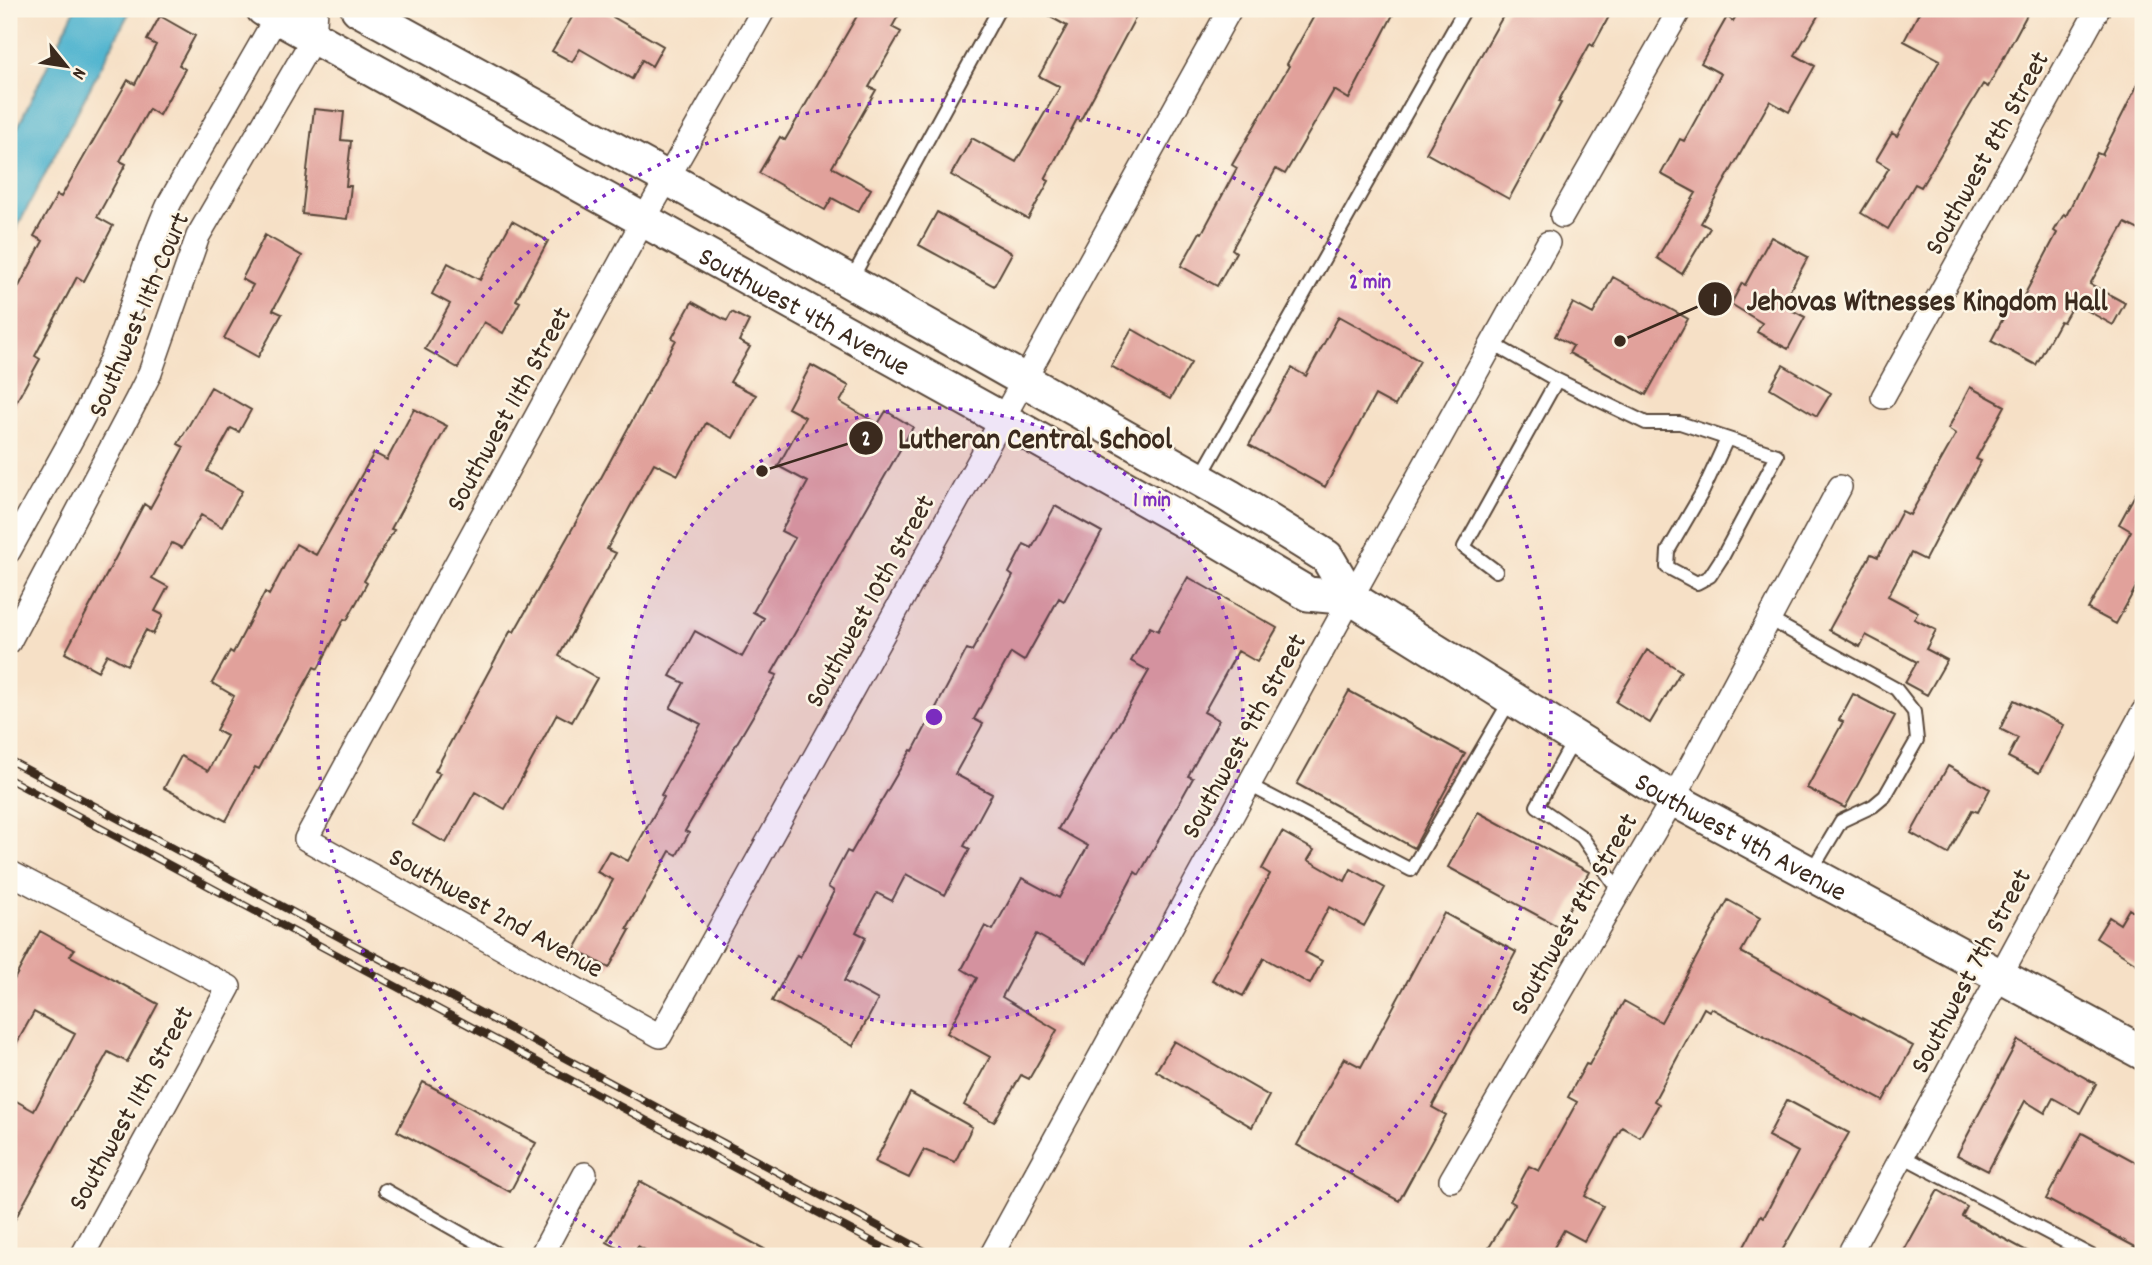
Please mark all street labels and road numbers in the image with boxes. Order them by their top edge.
street label: Southwest 8th Street [1917,45,2062,264]
street label: Southwest 11th Court [80,207,203,425]
street label: Southwest 4th Avenue [689,239,916,389]
street label: Southwest 11th Street [438,301,584,520]
street label: Southwest 10th Street [797,489,948,716]
street label: Southwest 9th Street [1173,627,1319,847]
street label: Southwest 4th Avenue [1625,765,1853,914]
street label: Southwest 8th Street [1502,807,1651,1024]
street label: Southwest 2nd Avenue [380,840,609,991]
street label: Southwest 7th Street [1902,863,2044,1082]
street label: Southwest 11th Street [60,1000,206,1219]

